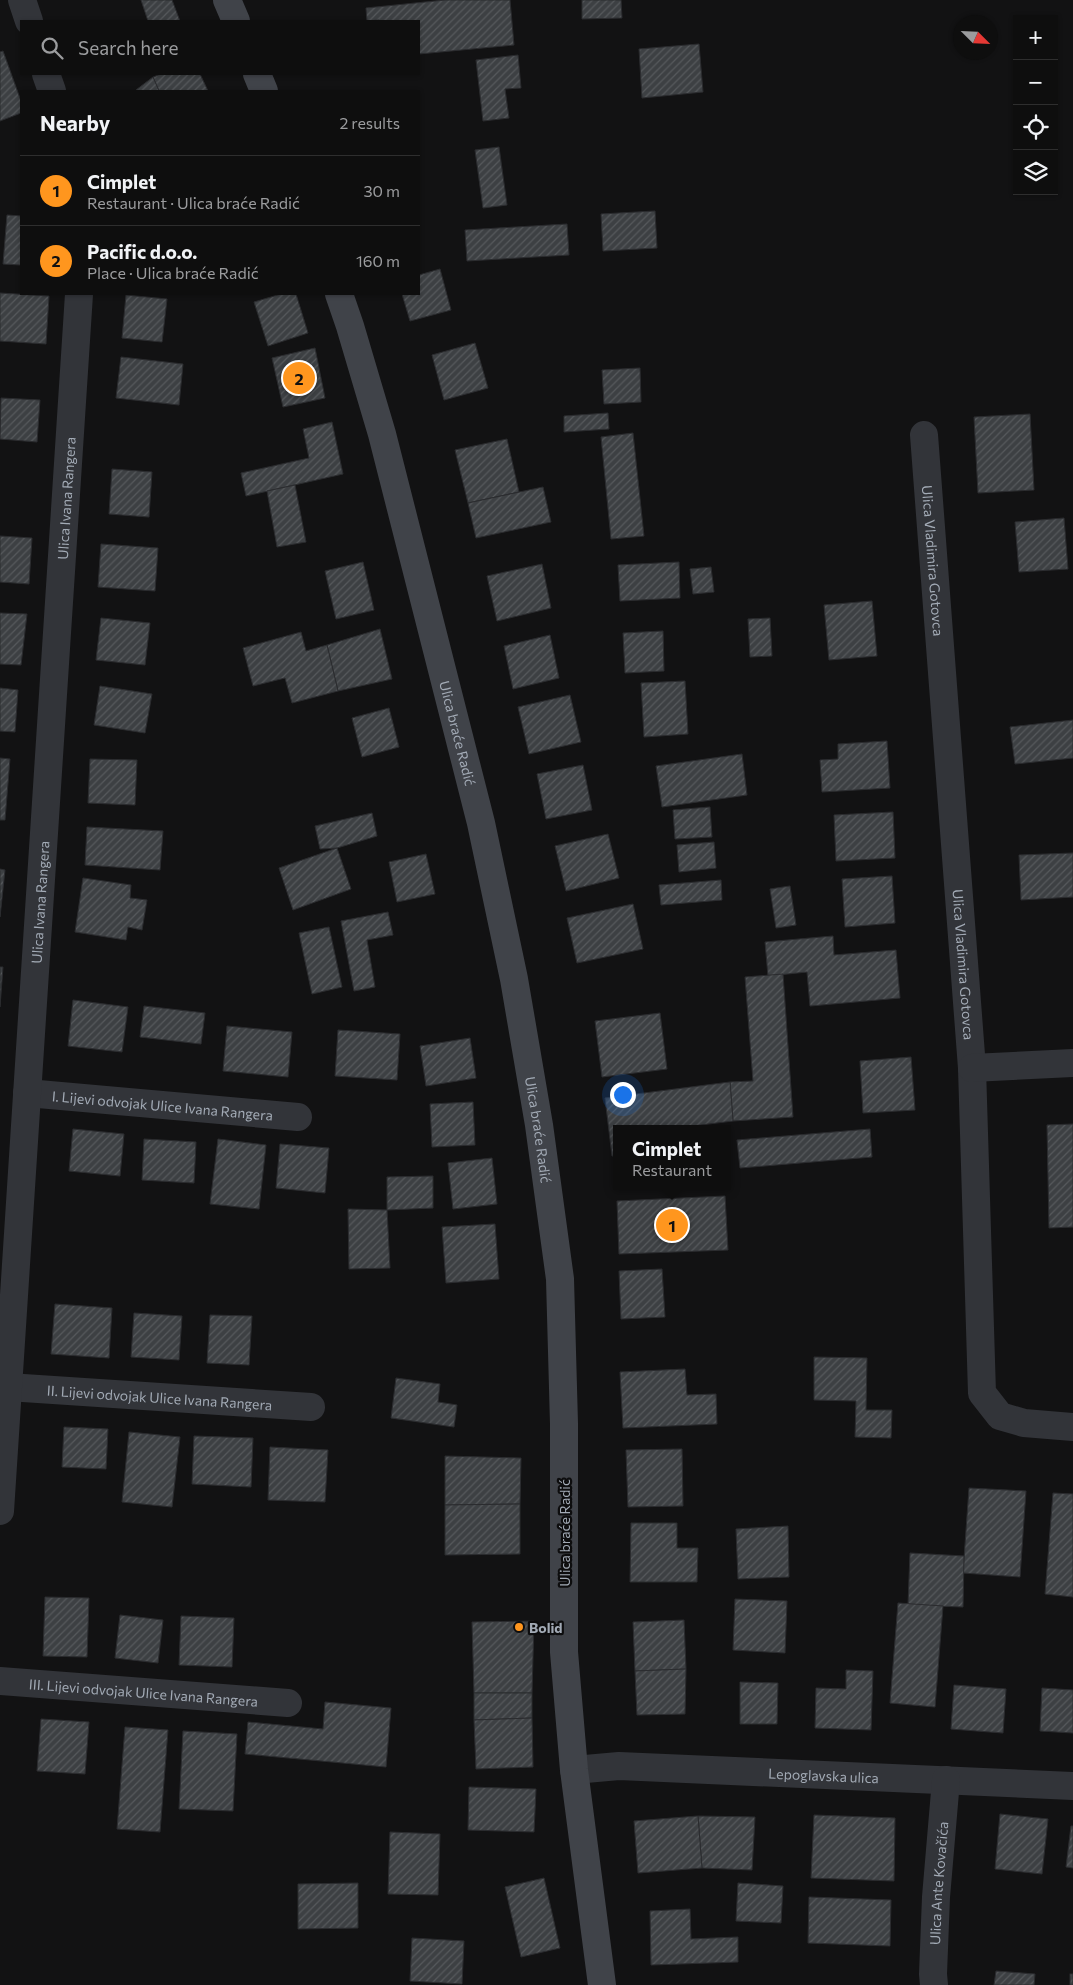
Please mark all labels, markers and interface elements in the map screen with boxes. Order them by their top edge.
north arrow [953,15,998,60]
map controls [1013,15,1058,195]
button: + [1013,15,1058,60]
search box [20,20,420,75]
icon: search [38,34,66,62]
text: Search here [78,36,178,59]
button: − [1013,60,1058,105]
button: locate [1013,105,1058,150]
text: Nearby [40,110,110,135]
text: 2 results [339,113,400,132]
button: layers [1013,150,1058,195]
text: Cimplet [87,170,156,193]
text: 1 [52,181,60,200]
text: 30 m [363,181,400,200]
text: Restaurant · Ulica braće Radić [87,193,300,212]
text: Pacific d.o.o. [87,240,197,263]
text: 2 [51,251,61,270]
text: 160 m [356,251,400,270]
text: Place · Ulica braće Radić [87,263,259,282]
pin: 2 [283,359,315,397]
street label: Ulica Ivana Rangera [53,436,78,560]
street label: Ulica Vladimira Gotovca [919,485,948,637]
street label: Ulica braće Radić [437,679,480,787]
street label: Ulica Ivana Rangera [27,840,52,964]
street label: Ulica Vladimira Gotovca [950,888,978,1041]
street label: Ulica braće Radić [522,1075,555,1184]
your location [610,1082,636,1108]
street label: I. Lijevi odvojak Ulice Ivana Rangera [51,1087,274,1123]
popup [613,1125,731,1190]
text: Cimplet [632,1137,701,1160]
text: Restaurant [632,1160,712,1179]
pin: 1 [656,1206,688,1244]
street label: II. Lijevi odvojak Ulice Ivana Rangera [46,1381,273,1413]
street label: Ulica braće Radić [556,1479,573,1587]
place label: Bolid [529,1619,563,1636]
marker: Bolid [513,1621,525,1633]
street label: III. Lijevi odvojak Ulice Ivana Rangera [28,1675,259,1709]
street label: Lepoglavska ulica [768,1764,879,1786]
street label: Ulica Ante Kovačića [926,1821,951,1945]

